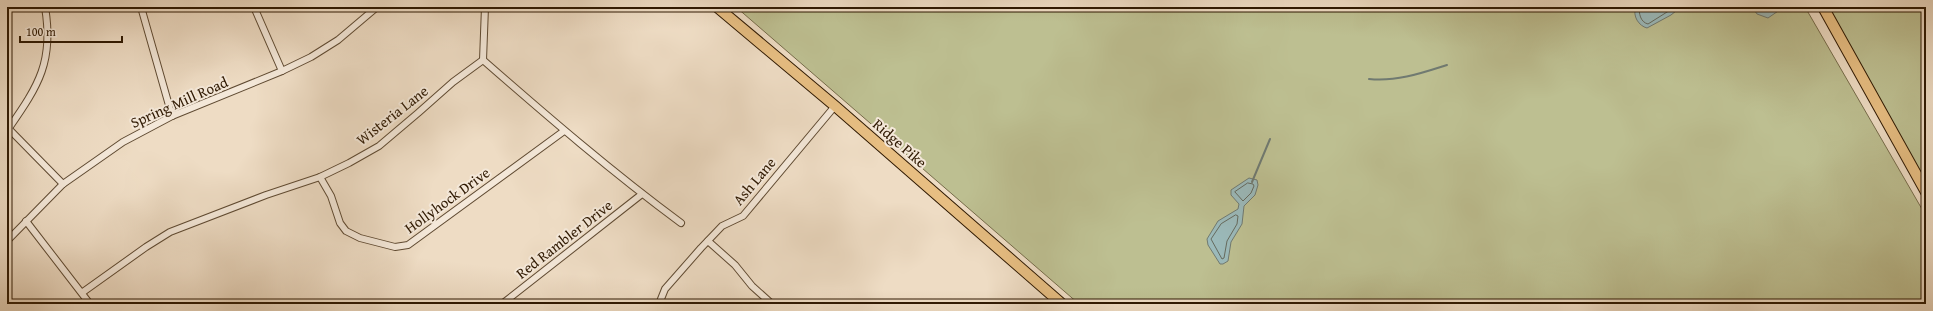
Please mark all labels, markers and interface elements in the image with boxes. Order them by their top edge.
scale bar [20,18,122,44]
text: 100 m [26,23,56,40]
street label: Spring Mill Road [127,71,231,133]
street label: Wisteria Lane [352,80,432,150]
street label: Ridge Pike [868,114,932,172]
street label: Ash Lane [728,153,780,209]
street label: Hollyhock Drive [400,162,494,238]
street label: Red Rambler Drive [511,195,617,283]

